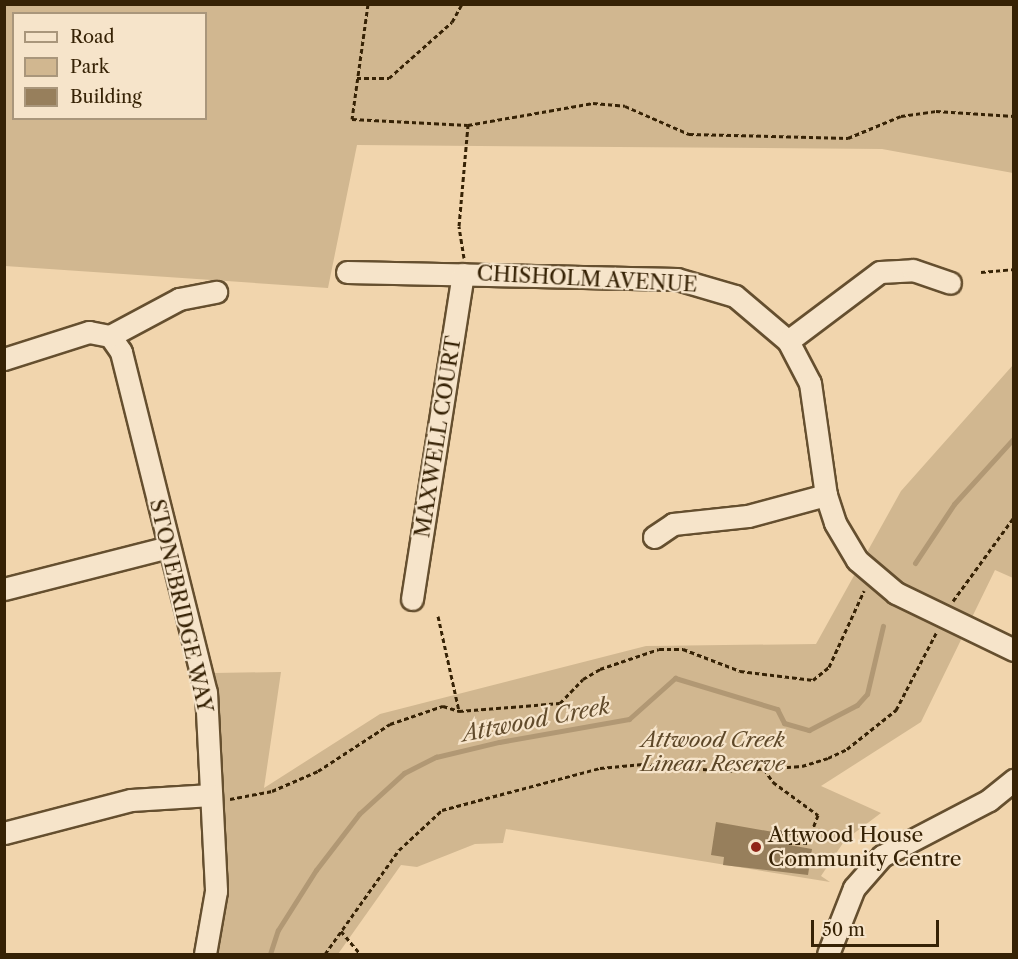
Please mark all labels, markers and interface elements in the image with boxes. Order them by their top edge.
legend [12,12,207,120]
text: Road [70,26,115,48]
text: Park [70,56,109,78]
text: Building [70,86,142,108]
street label: CHISHOLM AVENUE [476,261,698,297]
street label: MAXWELL COURT [410,334,466,540]
street label: STONEBRIDGE WAY [144,496,218,716]
water label: Attwood Creek [460,693,612,747]
park label: Attwood Creek Linear Reserve [641,727,785,777]
place label: Attwood House Community Centre [768,822,962,872]
marker: Attwood House Community Centre [749,840,763,854]
scale bar [814,908,942,946]
text: 50 m [822,919,865,941]

